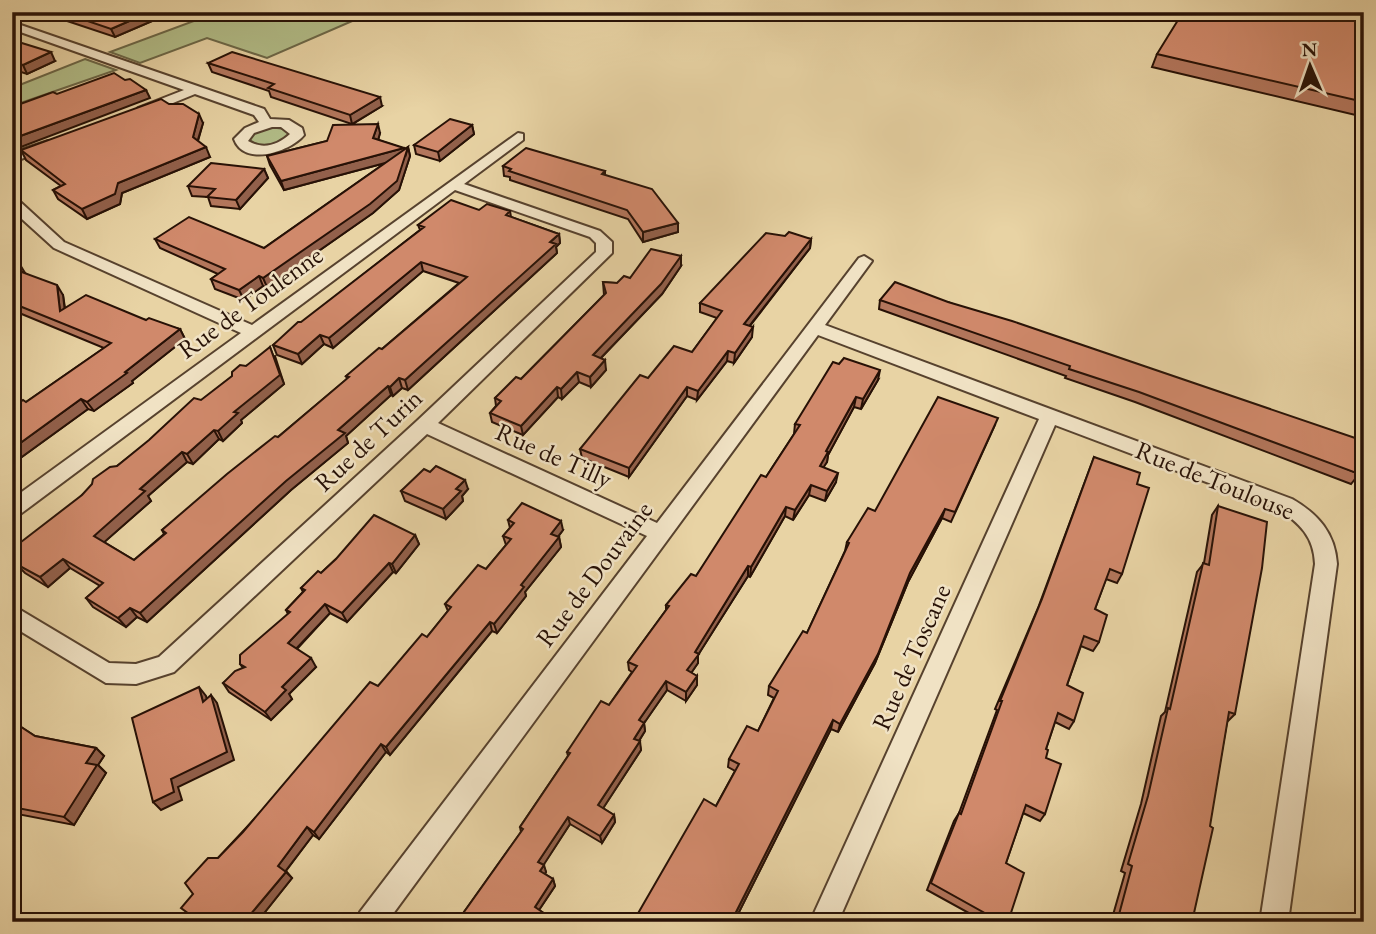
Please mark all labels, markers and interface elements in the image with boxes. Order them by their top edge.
north arrow [1274,32,1344,102]
text: N [1301,37,1318,62]
street label: Rue de Toulenne [171,238,329,366]
street label: Rue de Turin [307,381,430,499]
street label: Rue de Tilly [491,414,618,496]
street label: Rue de Toulouse [1130,433,1300,527]
street label: Rue de Douvaine [528,494,660,654]
street label: Rue de Toscane [864,579,958,735]

